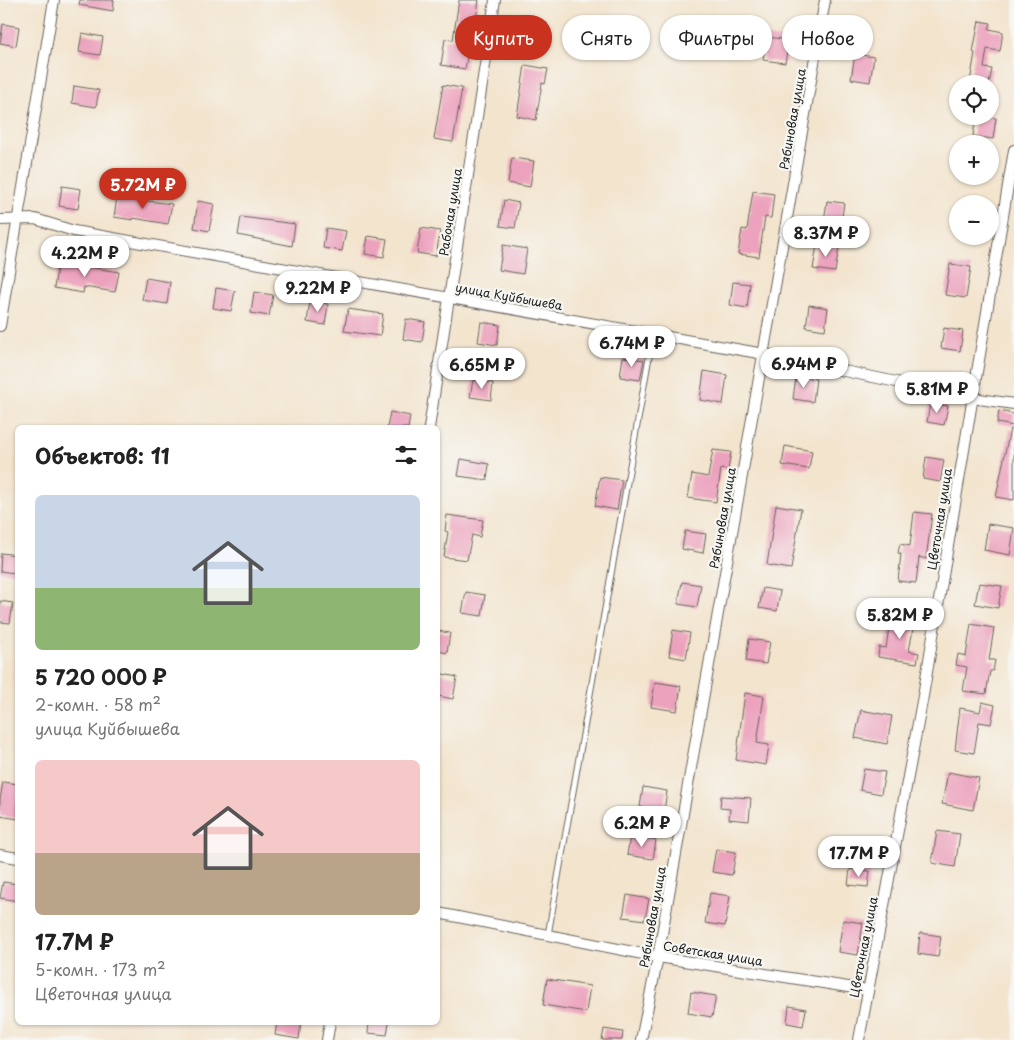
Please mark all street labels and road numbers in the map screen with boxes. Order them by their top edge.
street label: Рябиновая улица [774,67,810,171]
street label: Рабочая улица [434,167,466,257]
street label: улица Куйбышева [454,278,565,314]
street label: Рябиновая улица [704,466,740,570]
street label: Цветочная улица [922,467,956,571]
street label: Рябиновая улица [634,865,670,969]
street label: Цветочная улица [844,895,882,999]
street label: Советская улица [662,936,765,970]

